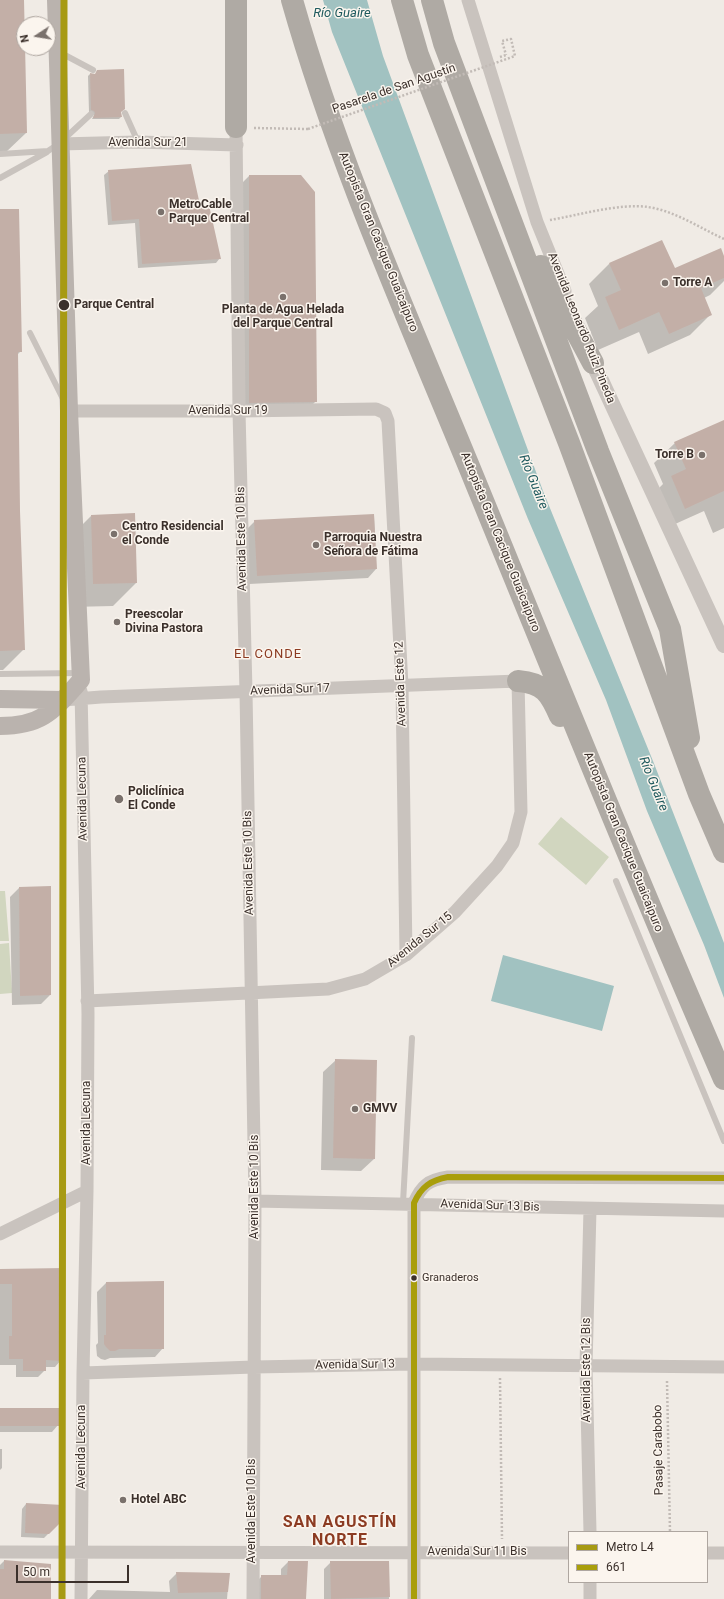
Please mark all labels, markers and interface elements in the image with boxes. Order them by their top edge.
water label: Río Guaire [313,6,371,22]
north arrow [16,16,56,56]
text: N [18,33,32,44]
street label: Pasarela de San Agustín [330,61,458,117]
street label: Avenida Sur 21 [108,136,188,150]
street label: Autopista Gran Cacique Guaicaipuro [335,150,421,334]
place label: MetroCable Parque Central [169,198,249,226]
marker: MetroCable Parque Central [156,207,166,217]
street label: Avenida Leonardo Ruiz Pineda [544,250,618,406]
place label: Torre A [673,276,712,290]
marker: Torre A [660,278,670,288]
marker: Planta de Agua Helada del Parque Central [278,292,288,302]
marker: Parque Central [57,298,71,312]
place label: Parque Central [74,298,154,312]
place label: Planta de Agua Helada del Parque Central [222,303,344,331]
street label: Avenida Sur 19 [188,404,268,418]
place label: Torre B [655,448,694,462]
street label: Autopista Gran Cacique Guaicaipuro [457,450,543,634]
marker: Torre B [697,450,707,460]
water label: Río Guaire [515,452,551,512]
street label: Avenida Este 10 Bis [234,486,250,592]
place label: Centro Residencial el Conde [122,520,224,548]
marker: Centro Residencial el Conde [109,529,119,539]
place label: Parroquia Nuestra Señora de Fátima [324,531,422,559]
marker: Parroquia Nuestra Señora de Fátima [311,540,321,550]
place label: Preescolar Divina Pastora [125,608,203,636]
marker: Preescolar Divina Pastora [112,617,122,627]
street label: Avenida Este 12 [392,641,410,727]
district label: EL CONDE [234,647,302,663]
street label: Avenida Sur 17 [250,681,330,699]
street label: Autopista Gran Cacique Guaicaipuro [580,750,666,934]
water label: Río Guaire [635,754,671,814]
street label: Avenida Lecuna [75,757,91,841]
place label: Policlínica El Conde [128,785,184,813]
marker: Policlínica El Conde [113,793,125,805]
street label: Avenida Este 10 Bis [241,810,257,916]
street label: Avenida Sur 15 [384,909,456,971]
street label: Avenida Lecuna [80,1081,94,1165]
place label: GMVV [363,1102,397,1116]
marker: GMVV [350,1104,360,1114]
street label: Avenida Este 10 Bis [248,1135,262,1239]
street label: Avenida Sur 13 Bis [440,1197,540,1215]
place label: Granaderos [422,1271,479,1285]
marker: Granaderos [409,1273,419,1283]
street label: Avenida Este 12 Bis [580,1318,594,1422]
street label: Avenida Sur 13 [315,1357,395,1373]
street label: Pasaje Carabobo [651,1404,667,1496]
street label: Avenida Lecuna [75,1405,89,1489]
street label: Avenida Este 10 Bis [245,1459,259,1563]
place label: Hotel ABC [131,1493,187,1507]
marker: Hotel ABC [118,1495,128,1505]
district label: SAN AGUSTÍN NORTE [283,1513,397,1551]
legend [568,1531,708,1583]
text: Metro L4 [606,1540,654,1554]
street label: Avenida Sur 11 Bis [427,1545,527,1559]
scale bar [18,1557,131,1583]
text: 661 [606,1560,626,1574]
text: 50 m [23,1565,50,1579]

